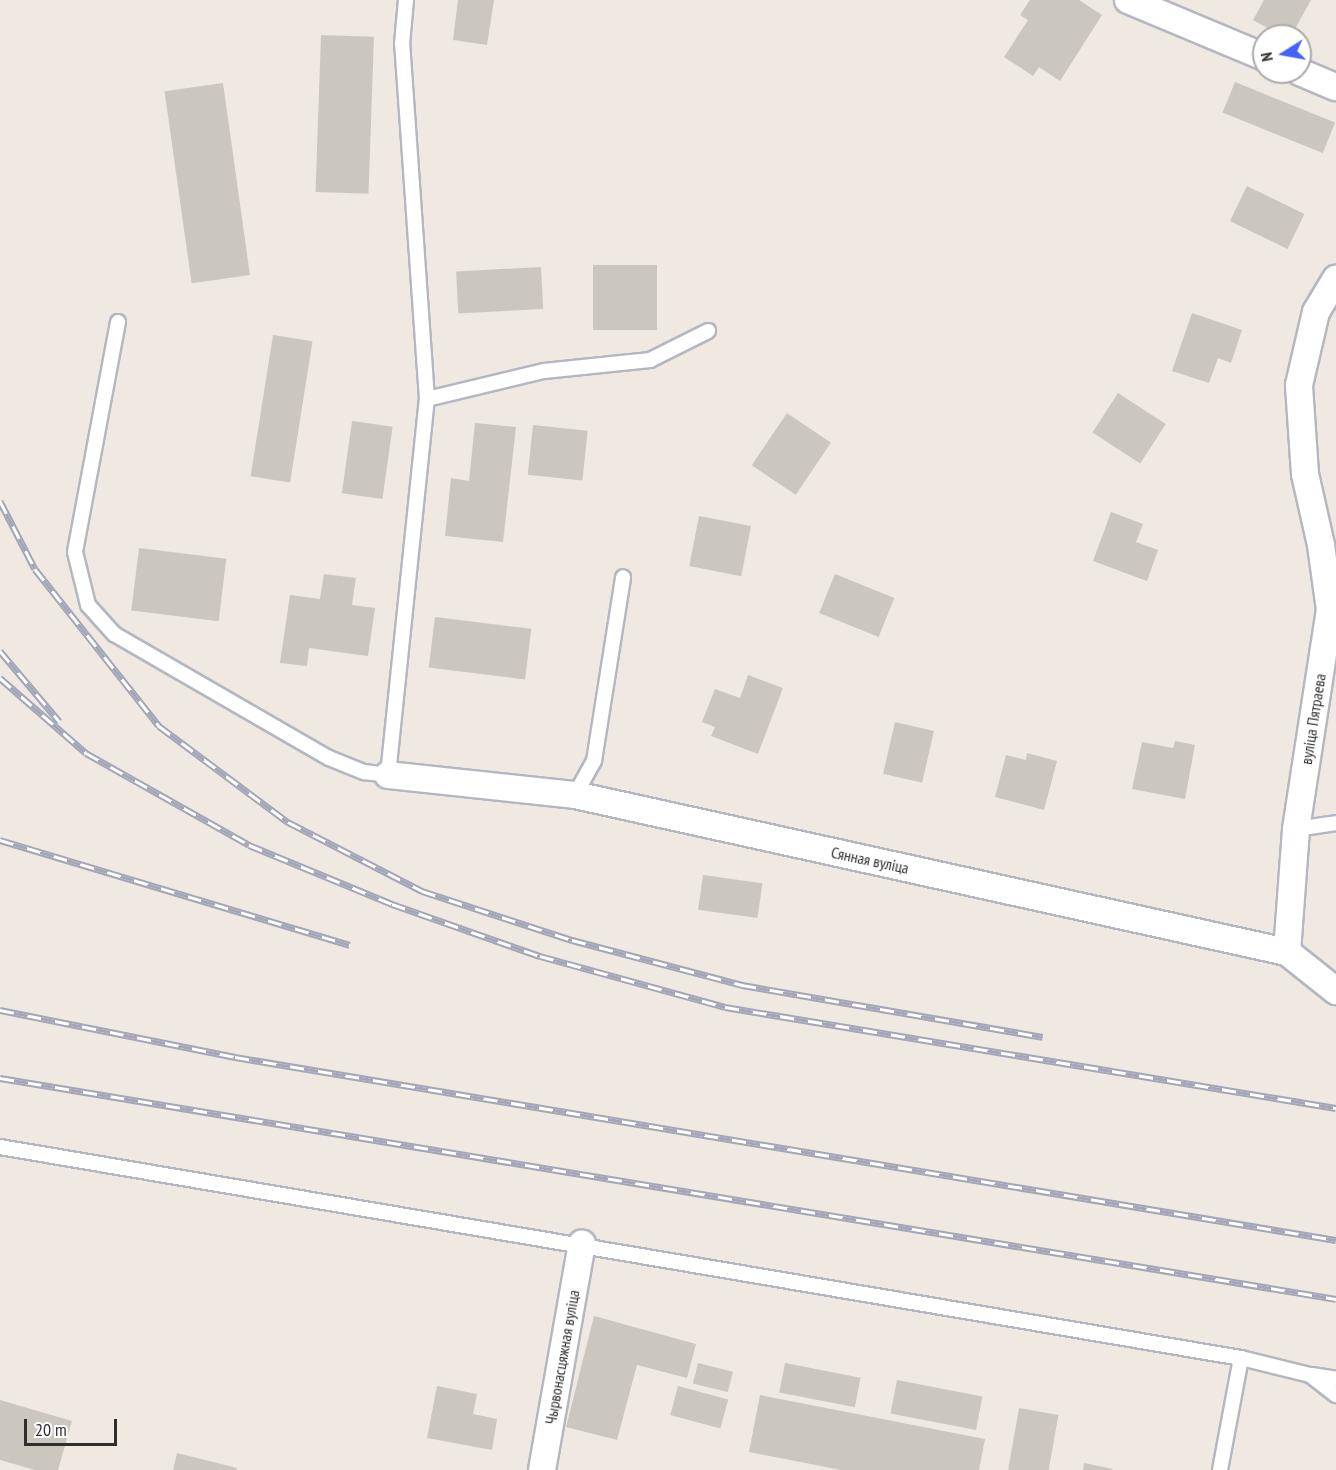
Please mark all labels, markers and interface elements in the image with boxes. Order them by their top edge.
north arrow [1252,24,1312,84]
text: N [1256,51,1277,63]
street label: вуліца Пятраева [1296,672,1330,766]
street label: Сянная вуліца [829,842,911,878]
street label: Чырвонасцяжная вуліца [541,1288,583,1426]
scale bar [27,1407,120,1445]
text: 20 m [35,1418,67,1441]

